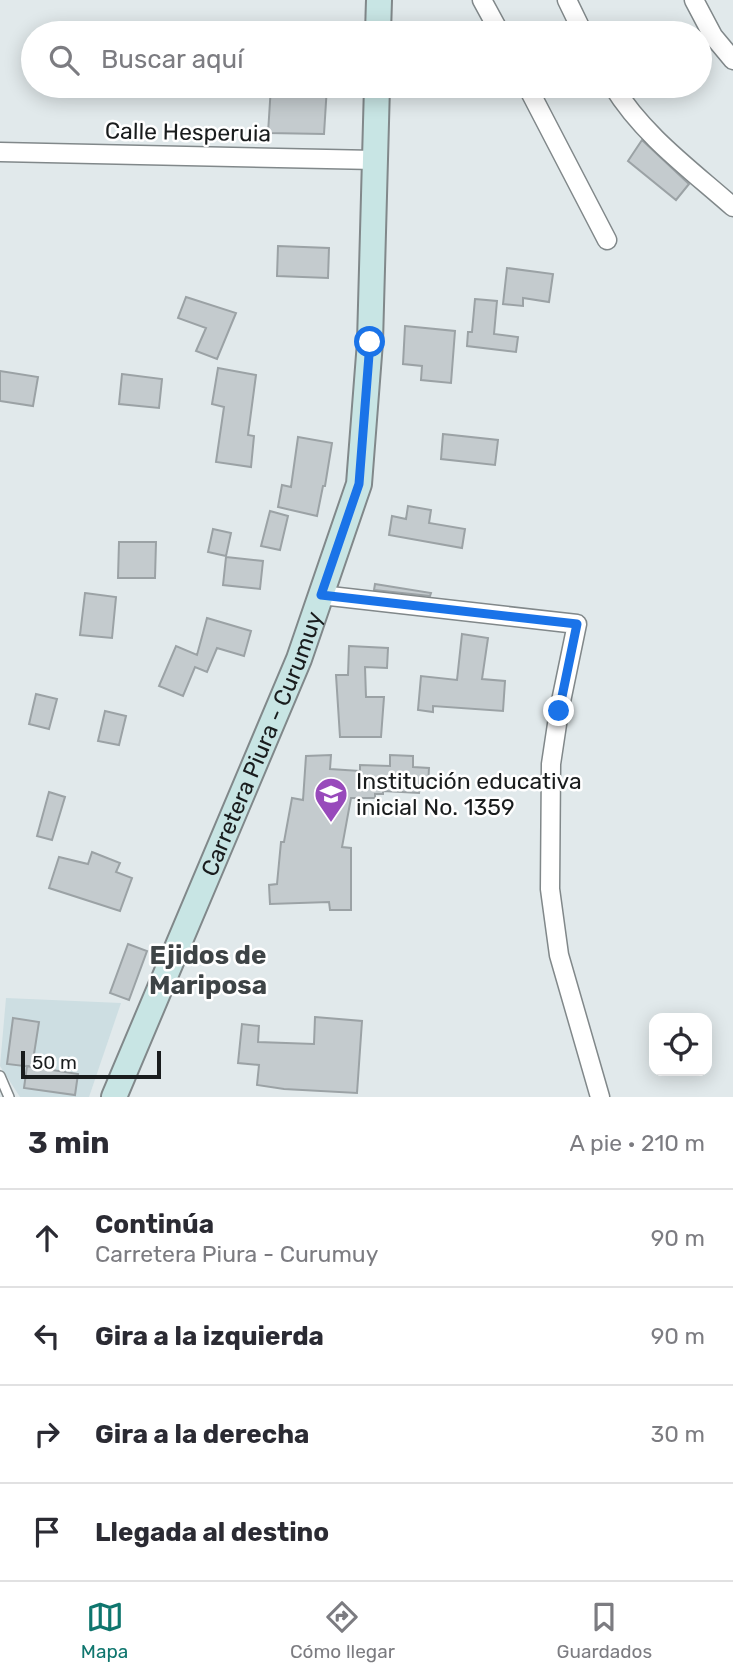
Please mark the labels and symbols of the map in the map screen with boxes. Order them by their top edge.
street label: Calle Hesperuia [105,117,271,147]
route start [354,326,385,357]
street label: Carretera Piura - Curumuy [195,607,328,880]
route end [543,695,574,726]
place label: Institución educativa inicial No. 1359 [356,767,582,821]
school or university icon: Institución educativa inicial No. 1359 [312,775,350,824]
district label: Ejidos de Mariposa [149,940,267,1001]
scale bar [21,1048,161,1080]

